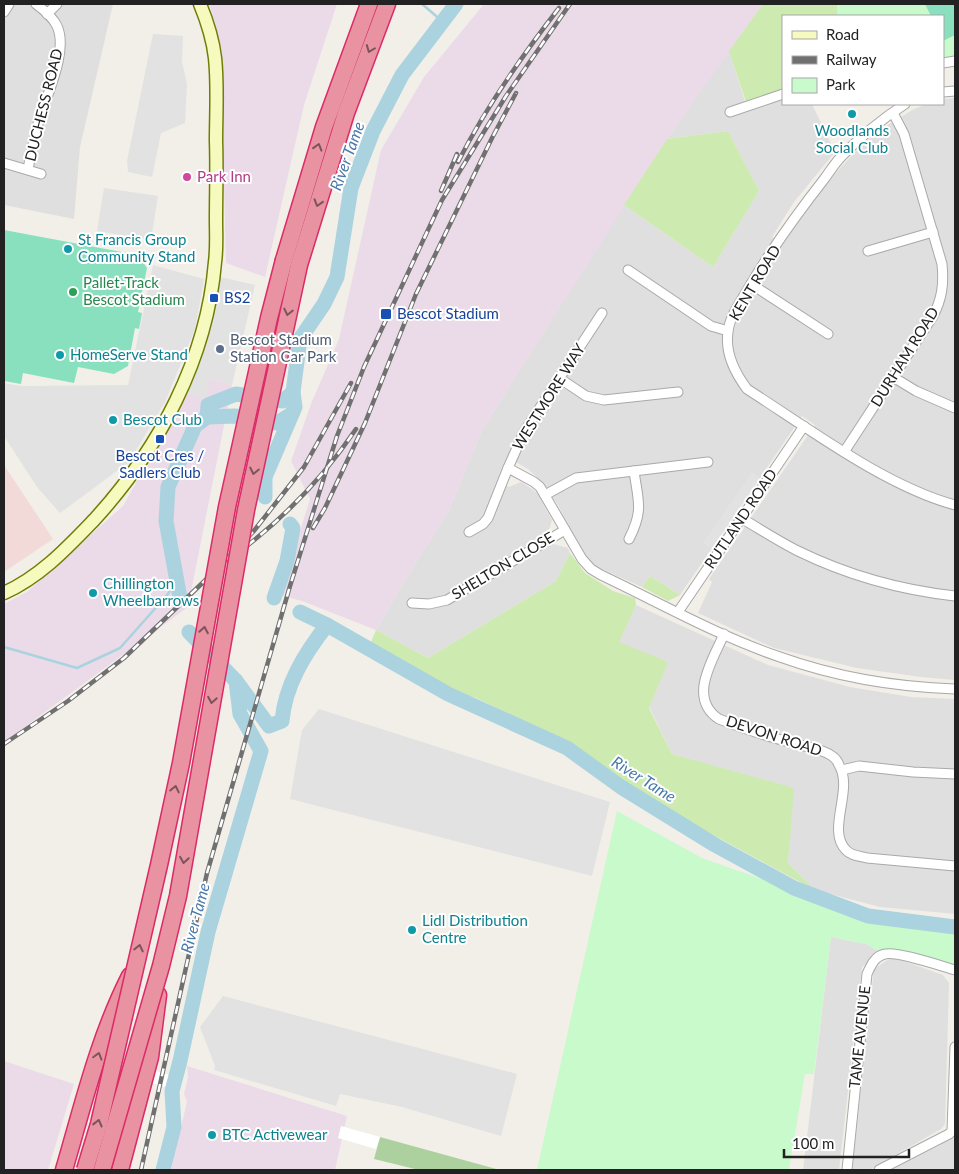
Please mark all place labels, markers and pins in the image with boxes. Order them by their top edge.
marker: Woodlands Social Club [846,108,858,120]
place label: Woodlands Social Club [815,121,889,156]
place label: Park Inn [197,167,251,185]
marker: Park Inn [181,171,193,183]
place label: St Francis Group Community Stand [78,230,195,265]
marker: St Francis Group Community Stand [62,243,74,255]
place label: Pallet-Track Bescot Stadium [83,273,185,308]
marker: Pallet-Track Bescot Stadium [67,286,79,298]
place label: BS2 [224,288,251,306]
marker: BS2 [208,292,220,304]
place label: Bescot Stadium [397,304,499,322]
marker: Bescot Stadium [379,307,393,321]
place label: Bescot Stadium Station Car Park [230,330,337,365]
marker: Bescot Stadium Station Car Park [214,343,226,355]
place label: HomeServe Stand [70,345,188,363]
marker: HomeServe Stand [54,349,66,361]
place label: Bescot Club [123,410,202,428]
marker: Bescot Club [107,414,119,426]
marker: Bescot Cres / Sadlers Club [154,433,166,445]
place label: Bescot Cres / Sadlers Club [116,446,205,481]
place label: Chillington Wheelbarrows [103,574,199,609]
marker: Chillington Wheelbarrows [87,587,99,599]
place label: Lidl Distribution Centre [422,911,528,946]
marker: Lidl Distribution Centre [406,924,418,936]
place label: BTC Activewear [222,1125,328,1143]
marker: BTC Activewear [206,1129,218,1141]

